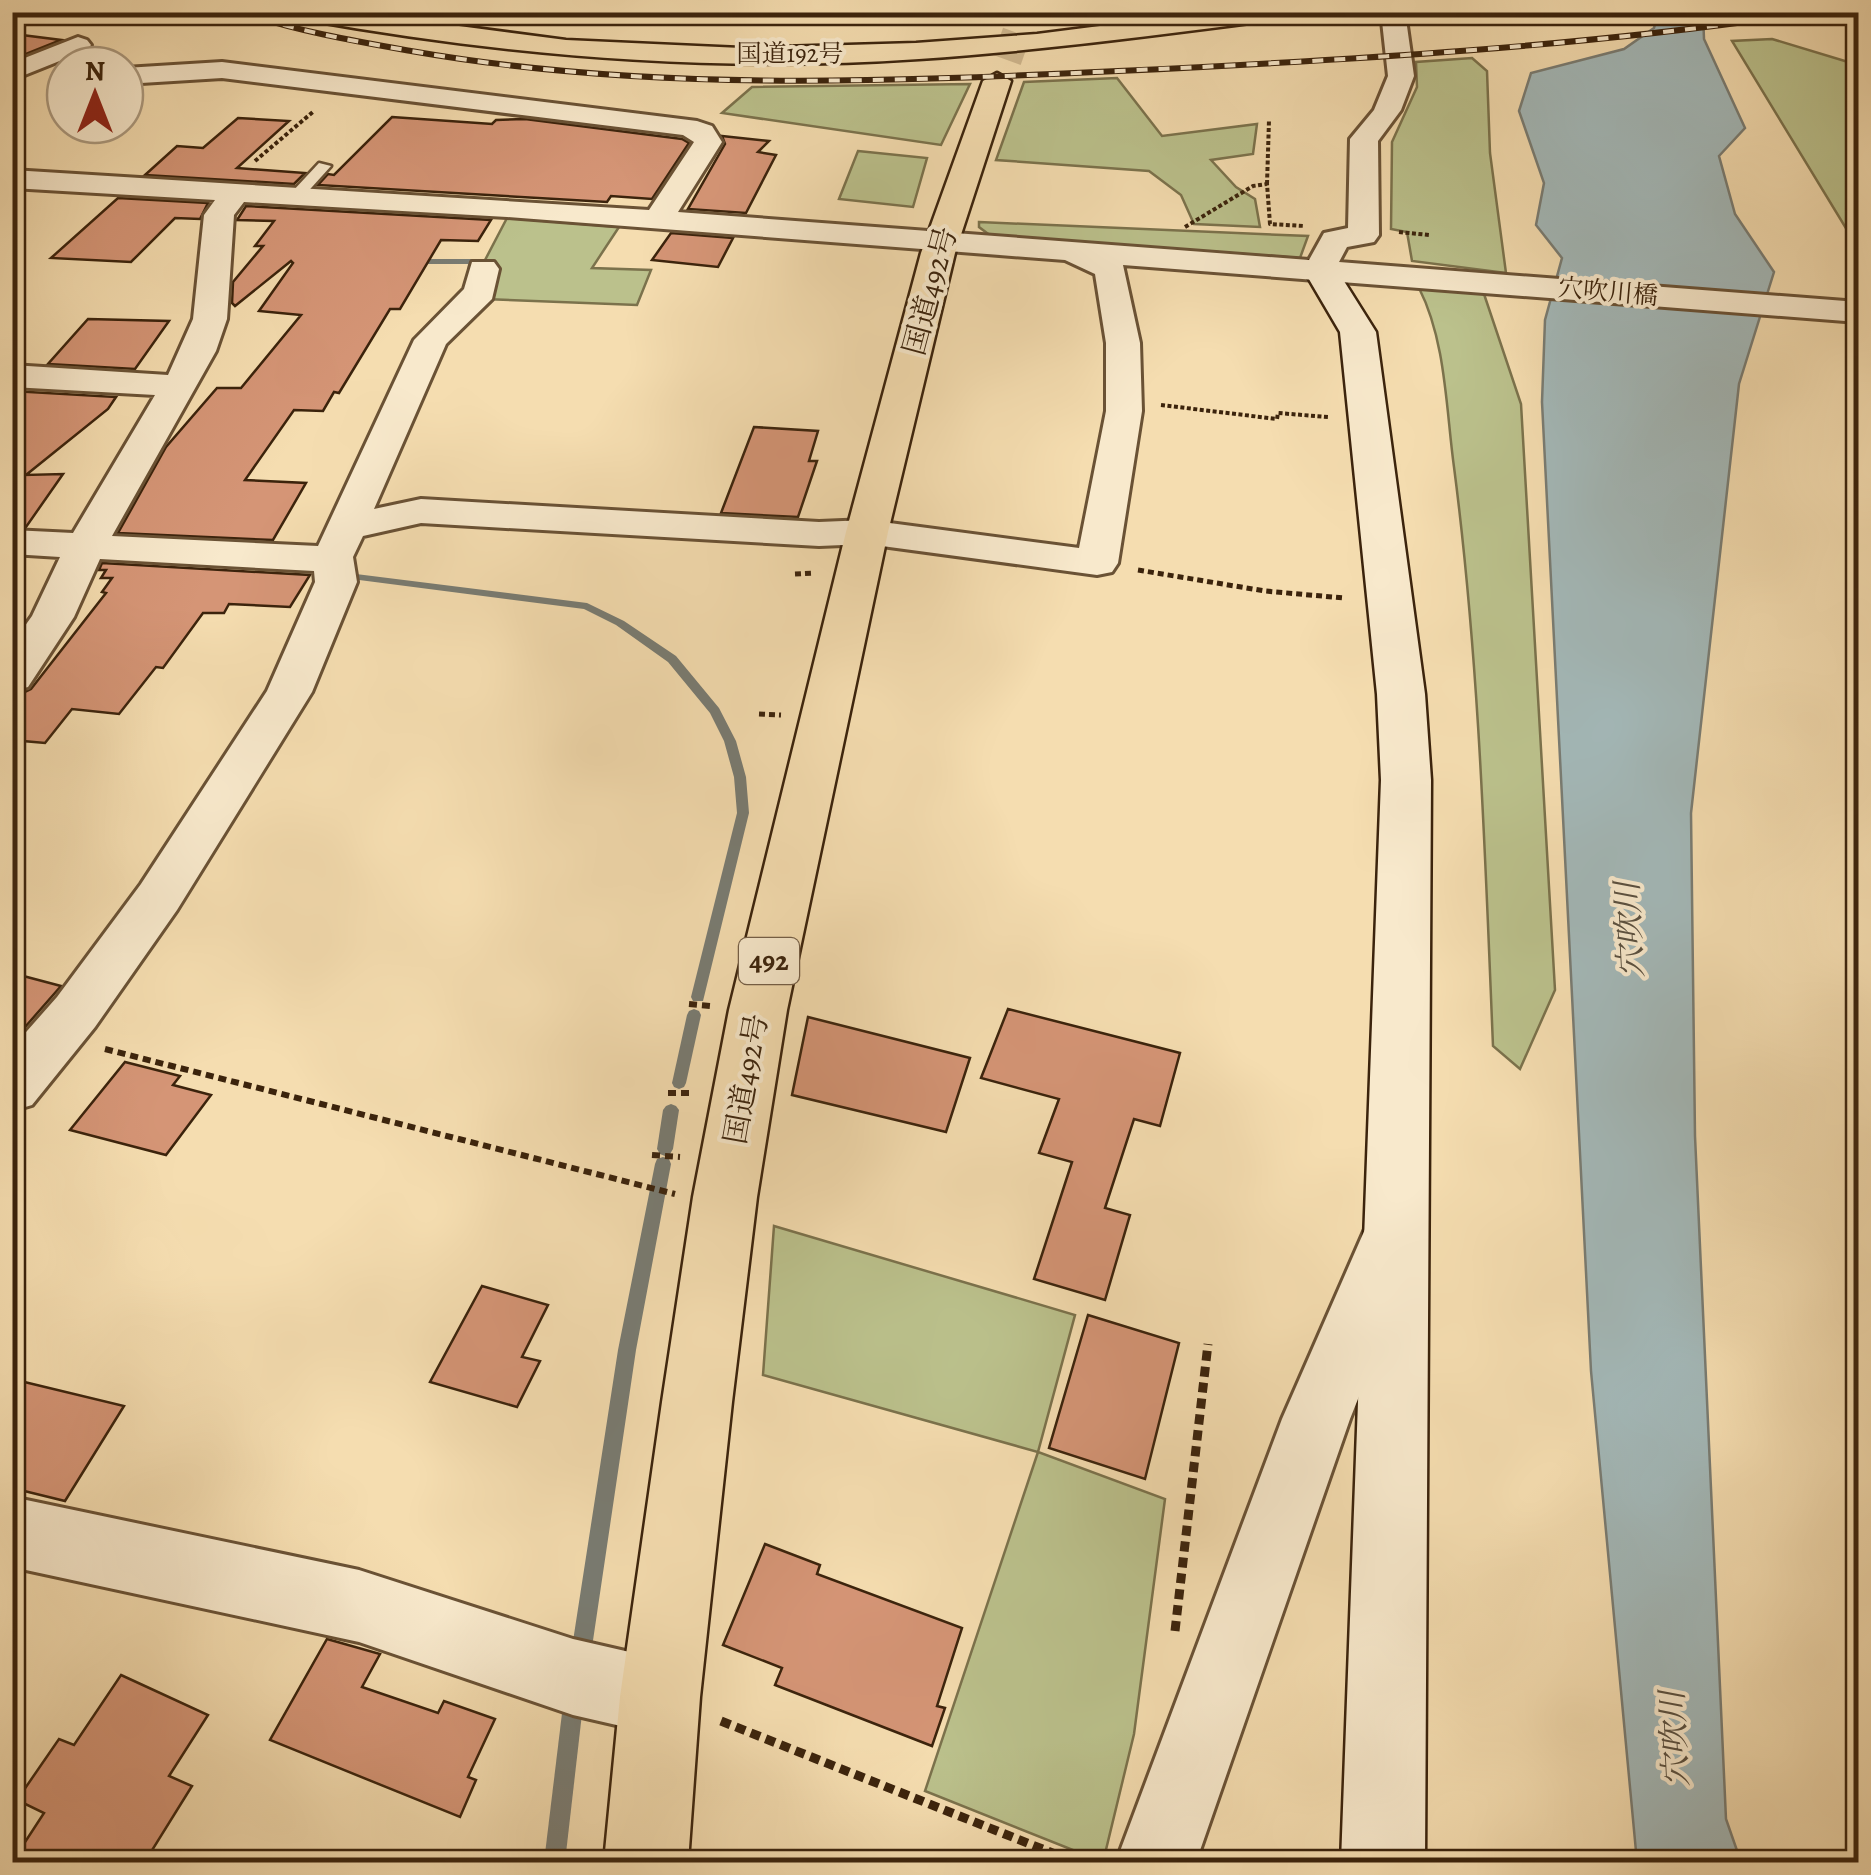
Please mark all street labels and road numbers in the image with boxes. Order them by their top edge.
street label: 国道192号 [737,37,843,71]
street label: 国道492号 [894,222,966,360]
street label: 穴吹川橋 [1557,271,1659,313]
road number: 492 [739,938,799,984]
street label: 国道492号 [715,1011,777,1147]

